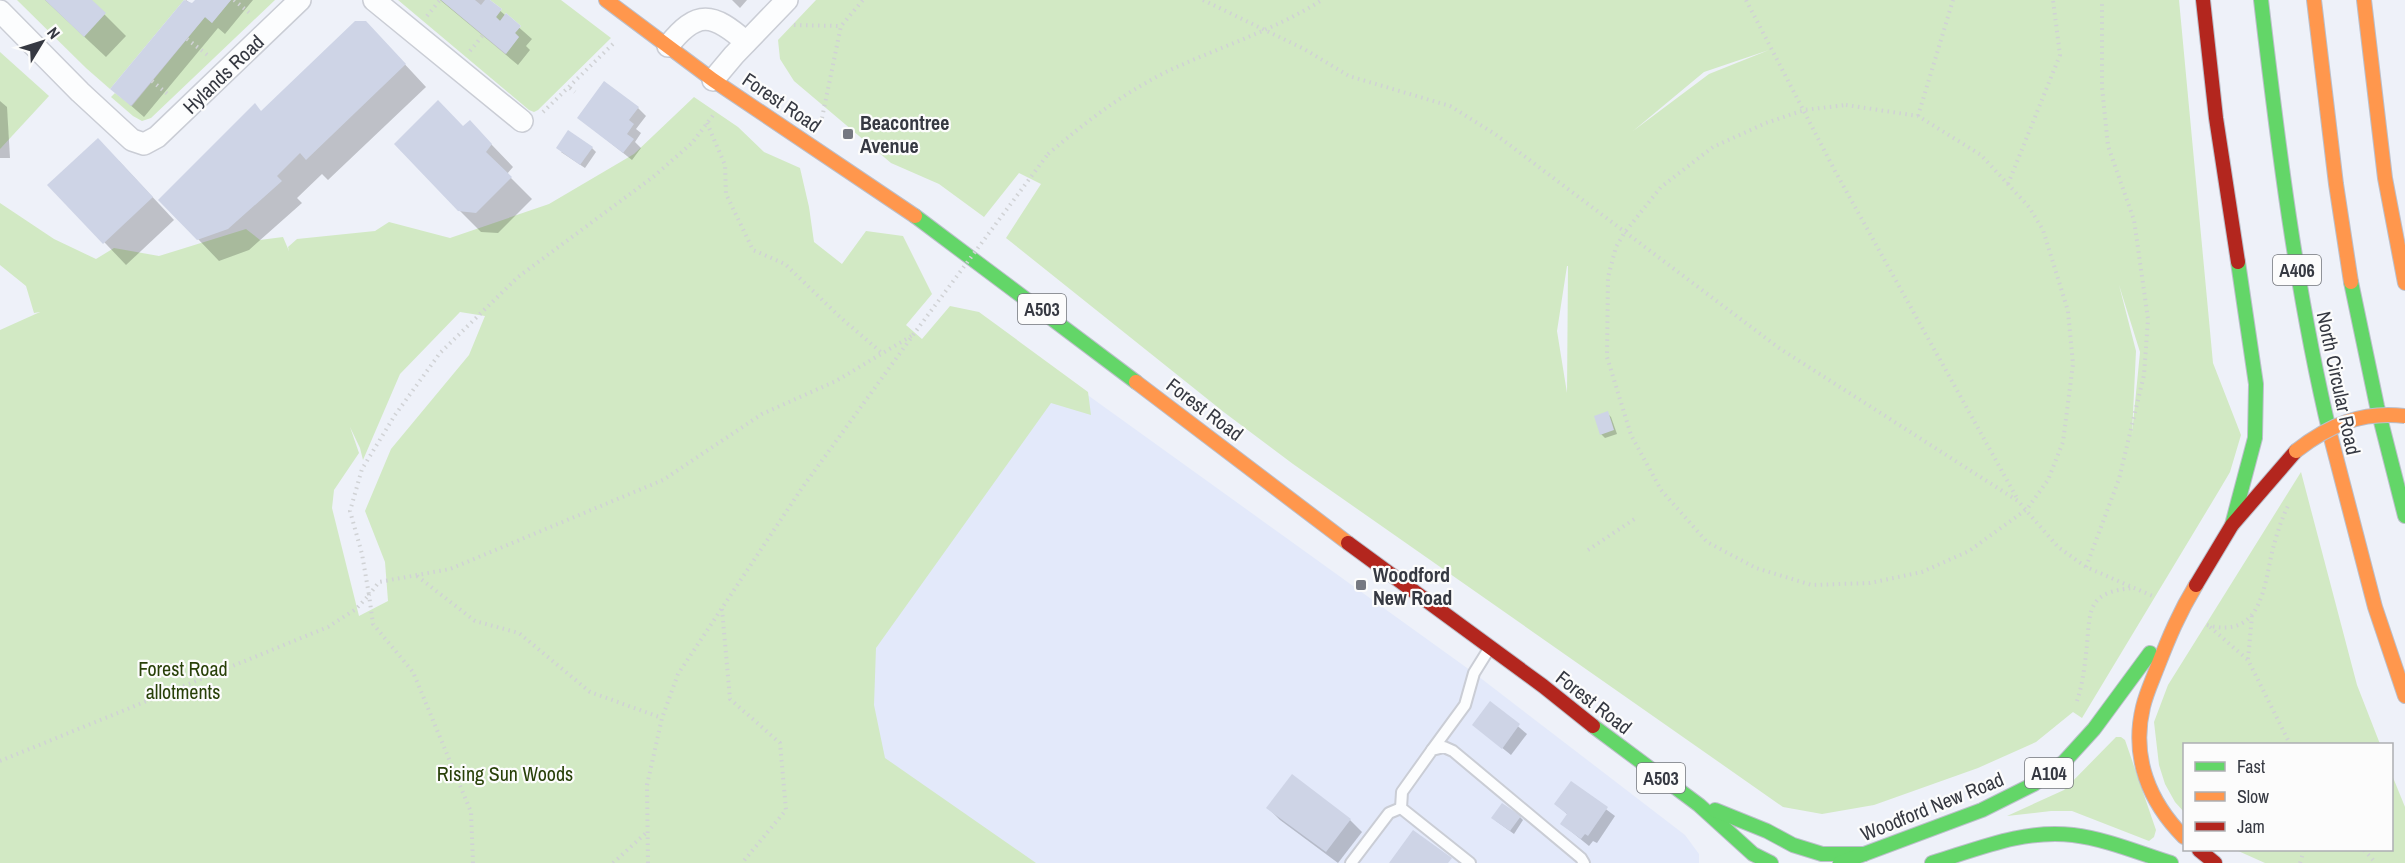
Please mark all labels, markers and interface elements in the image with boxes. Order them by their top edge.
north arrow [12,12,72,72]
text: N [42,22,65,43]
street label: Hylands Road [177,29,269,119]
street label: Forest Road [737,66,827,138]
place label: Beacontree Avenue [860,109,949,159]
marker: Beacontree Avenue [841,127,855,141]
road number: A406 [2273,255,2321,285]
road number: A503 [1018,294,1066,324]
street label: North Circular Road [2311,309,2367,457]
street label: Forest Road [1161,371,1249,447]
place label: Woodford New Road [1373,561,1452,611]
marker: Woodford New Road [1354,578,1368,592]
park label: Forest Road allotments [138,655,228,705]
street label: Forest Road [1550,664,1638,740]
legend [2183,743,2393,851]
text: Fast [2237,754,2265,779]
road number: A104 [2025,758,2073,788]
park label: Rising Sun Woods [437,760,573,787]
road number: A503 [1637,763,1685,793]
street label: Woodford New Road [1856,765,2008,847]
text: Slow [2237,784,2269,809]
text: Jam [2237,814,2265,839]

